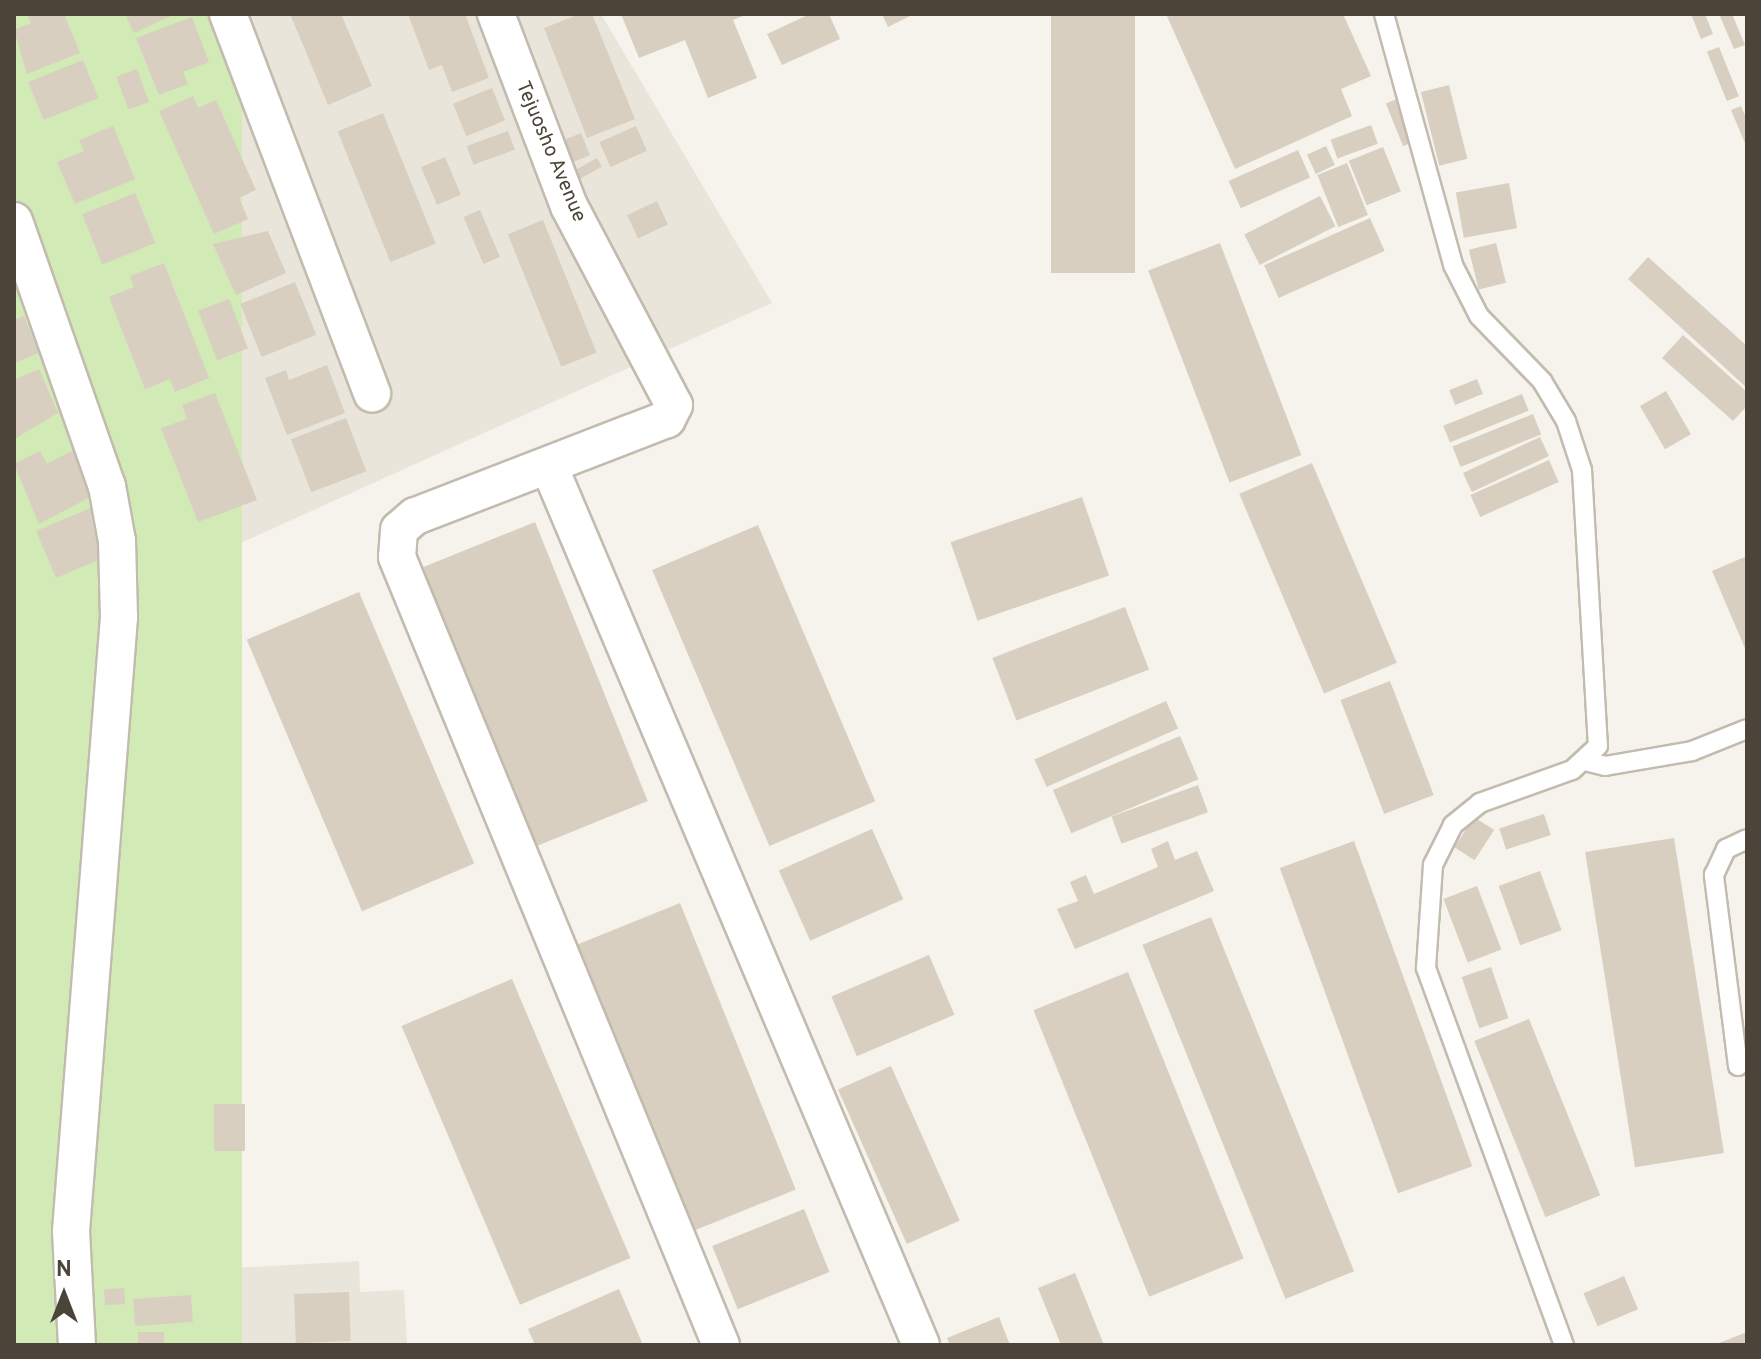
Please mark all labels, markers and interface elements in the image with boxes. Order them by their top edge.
street label: Tejuosho Avenue [509,78,591,226]
north arrow [24,1255,104,1335]
text: N [56,1257,72,1284]

